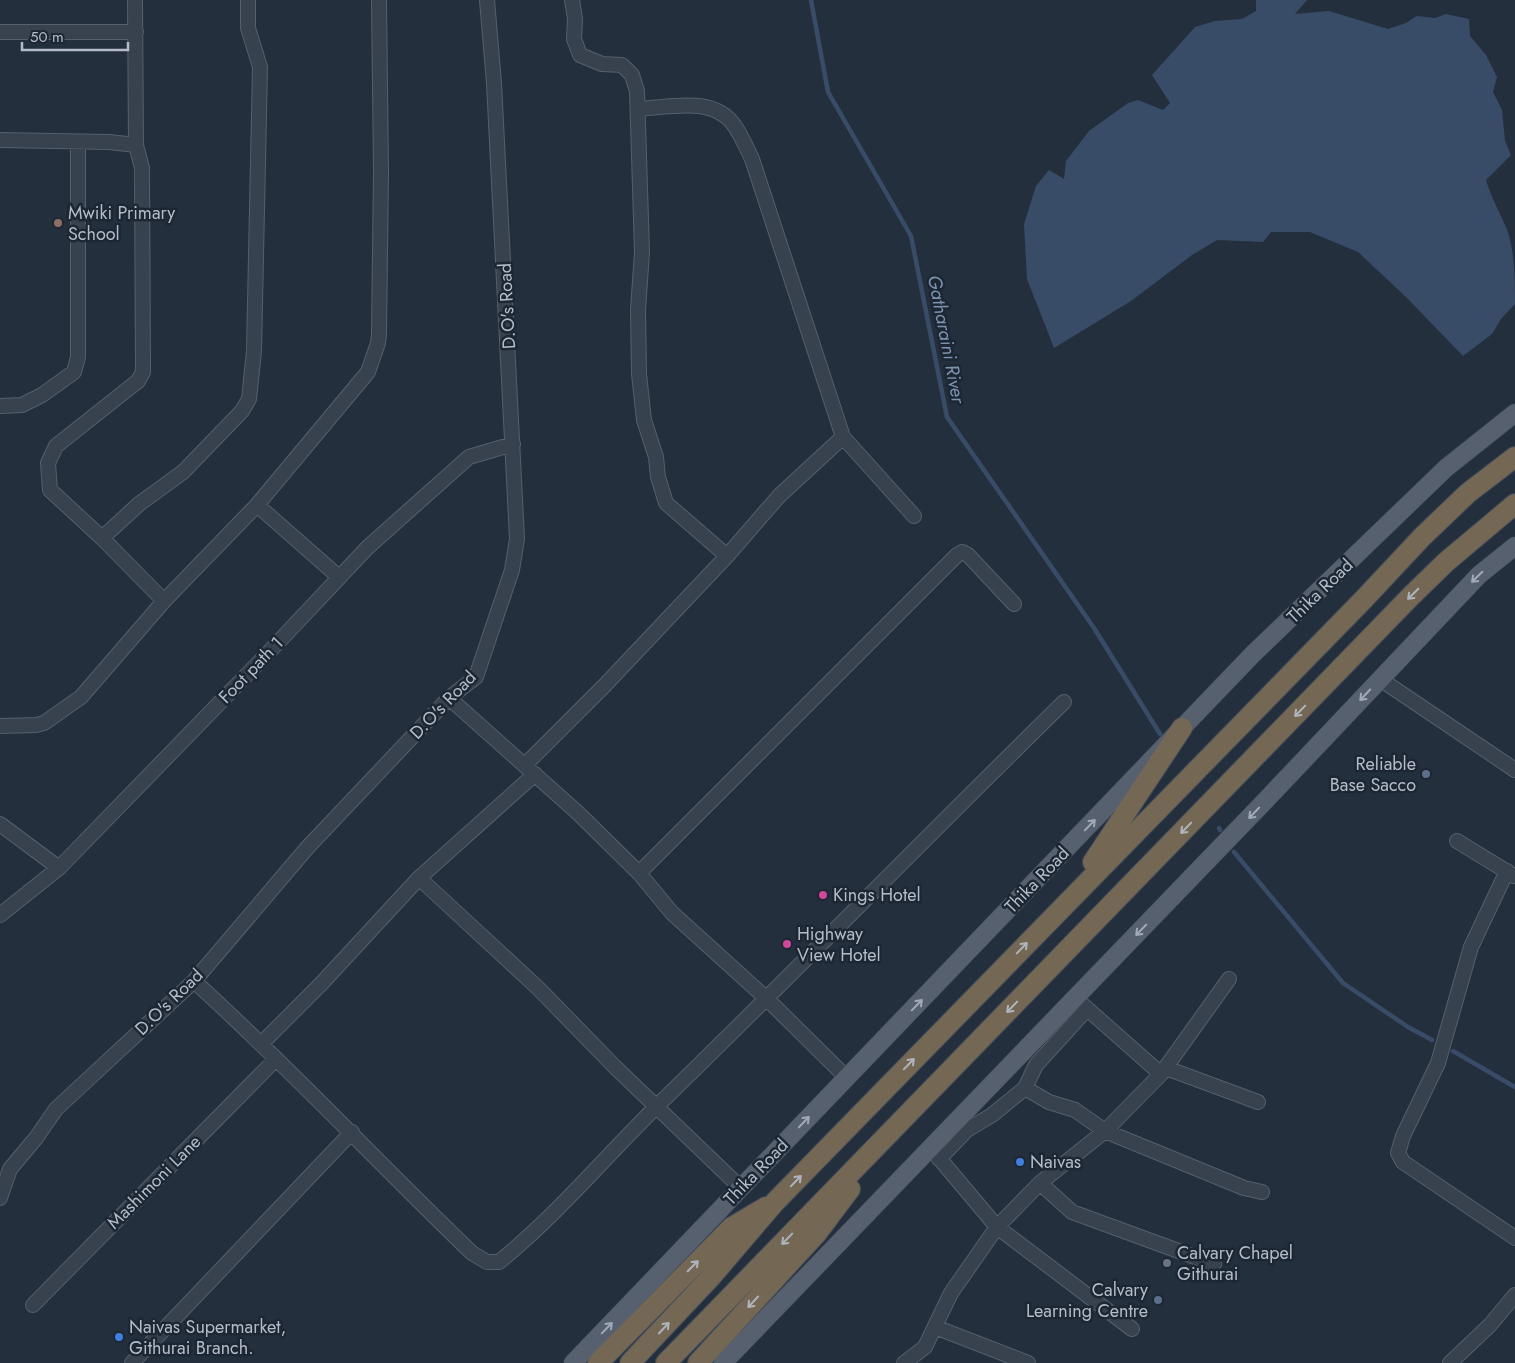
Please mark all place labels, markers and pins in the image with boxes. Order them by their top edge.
place label: Mwiki Primary School [68,200,175,247]
marker: Mwiki Primary School [52,217,64,229]
place label: Reliable Base Sacco [1330,751,1416,798]
marker: Reliable Base Sacco [1420,768,1432,780]
place label: Kings Hotel [833,882,921,908]
marker: Kings Hotel [817,889,829,901]
place label: Highway View Hotel [797,921,881,968]
marker: Highway View Hotel [781,938,793,950]
place label: Naivas [1030,1149,1081,1175]
marker: Naivas [1014,1156,1026,1168]
place label: Calvary Chapel Githurai [1177,1240,1293,1287]
marker: Calvary Chapel Githurai [1161,1257,1173,1269]
place label: Calvary Learning Centre [1026,1277,1148,1324]
marker: Calvary Learning Centre [1152,1294,1164,1306]
place label: Naivas Supermarket, Githurai Branch. [129,1314,286,1361]
marker: Naivas Supermarket, Githurai Branch. [113,1331,125,1343]

